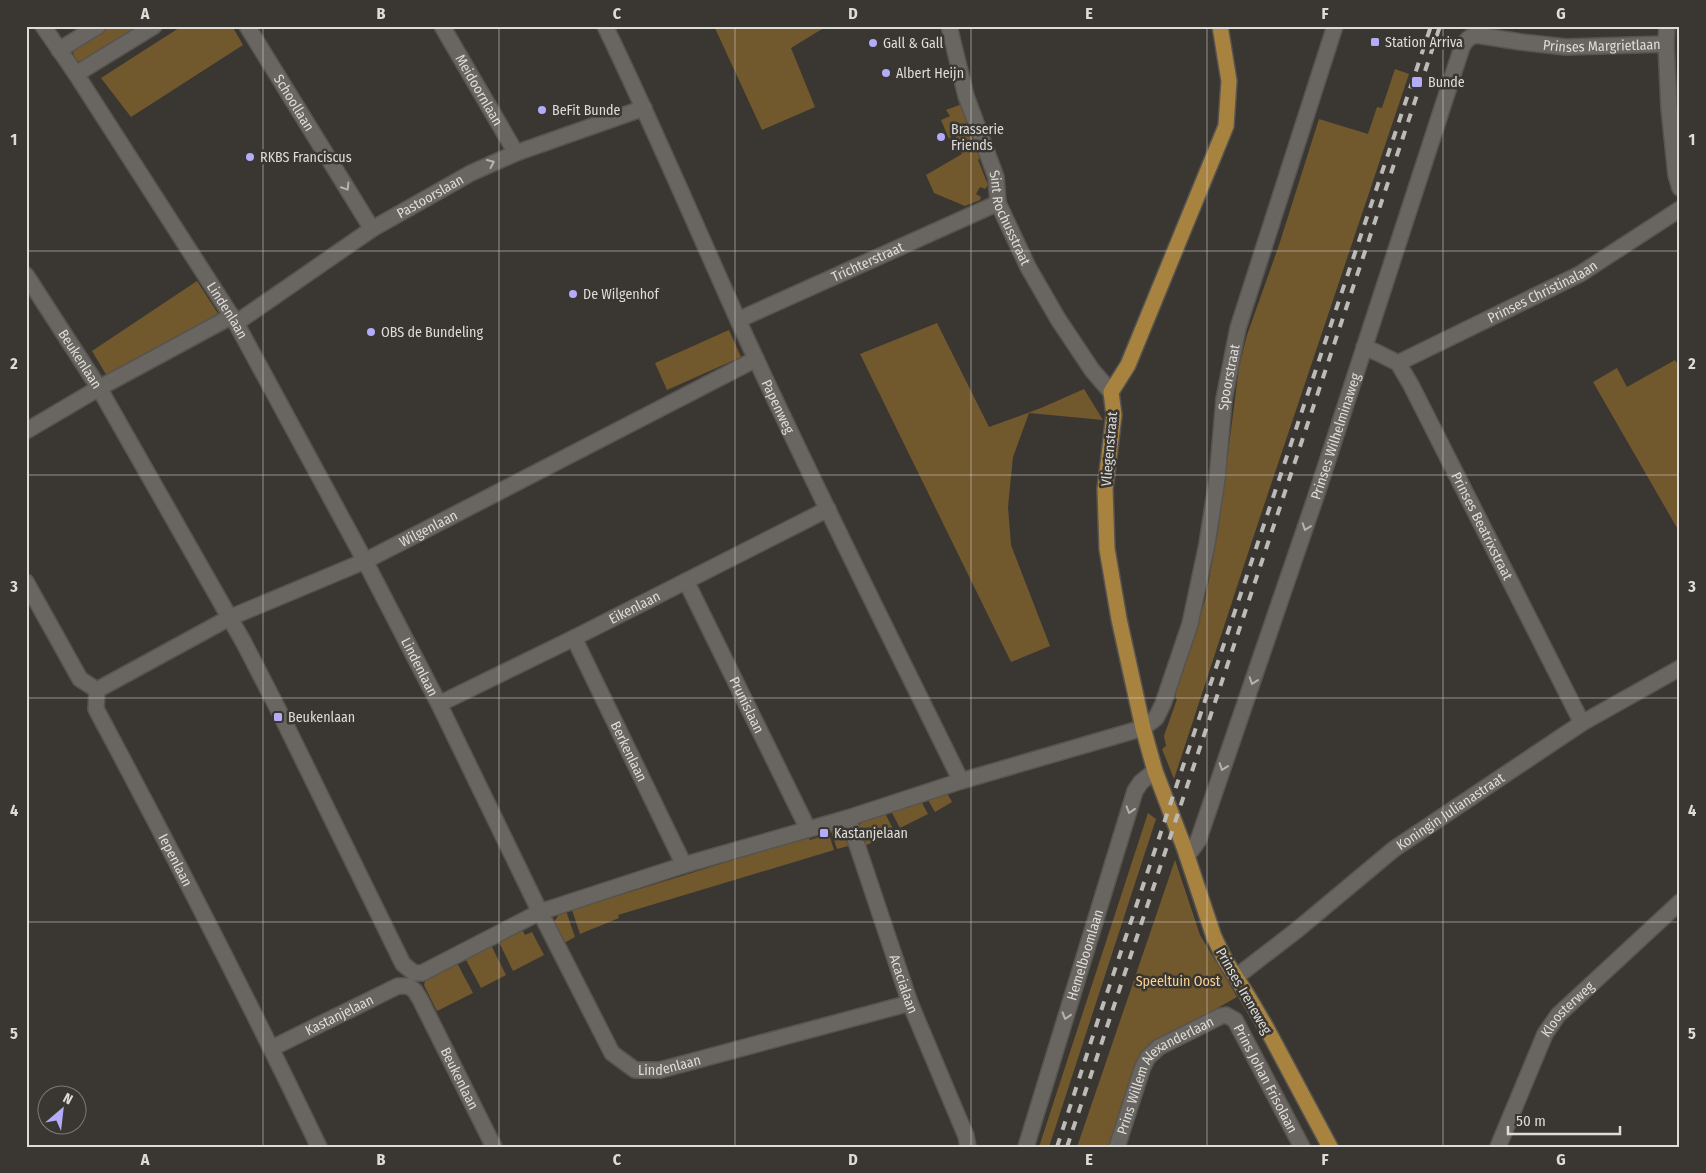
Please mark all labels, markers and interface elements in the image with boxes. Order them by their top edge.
text: A [140,4,150,23]
text: B [377,4,386,23]
text: C [613,4,622,23]
text: D [848,4,858,23]
text: E [1085,4,1093,23]
text: F [1321,4,1329,23]
text: G [1556,4,1566,23]
place label: Station Arriva [1385,34,1463,51]
place label: Gall & Gall [883,35,943,52]
marker: Station Arriva [1369,36,1381,48]
street label: Prinses Margrietlaan [1542,36,1661,56]
marker: Gall & Gall [867,37,879,49]
street label: Meidoornlaan [451,51,506,129]
place label: Albert Heijn [896,65,964,82]
marker: Albert Heijn [880,67,892,79]
street label: Schoollaan [270,71,318,134]
place label: Bunde [1428,74,1465,91]
marker: Bunde [1410,75,1424,89]
place label: BeFit Bunde [552,102,621,119]
marker: BeFit Bunde [536,104,548,116]
place label: Brasserie Friends [951,121,1004,154]
text: 1 [11,130,17,149]
text: 1 [1689,130,1695,149]
marker: Brasserie Friends [935,131,947,143]
place label: RKBS Franciscus [260,149,352,166]
marker: RKBS Franciscus [244,151,256,163]
one-way arrow [487,159,495,169]
street label: Sint Rochusstraat [985,168,1034,269]
street label: Pastoorslaan [394,171,467,222]
one-way arrow [340,181,349,190]
street label: Trichterstraat [829,238,907,286]
street label: Prinses Christinalaan [1485,257,1601,327]
street label: Lindenlaan [203,279,251,342]
place label: De Wilgenhof [583,286,660,303]
marker: De Wilgenhof [567,288,579,300]
place label: OBS de Bundeling [381,324,483,341]
street label: Beukenlaan [54,326,105,392]
marker: OBS de Bundeling [365,326,377,338]
street label: Spoorstraat [1215,342,1244,411]
text: 2 [9,354,18,373]
text: 2 [1687,354,1696,373]
street label: Prinses Wilhelminaweg [1307,371,1365,502]
street label: Papenweg [758,377,798,437]
street label: Vliegenstraat [1098,410,1121,487]
street label: Prinses Beatrixstraat [1447,469,1516,583]
street label: Wilgenlaan [397,507,460,551]
one-way arrow [1301,522,1311,531]
text: 3 [9,577,18,596]
text: 3 [1687,577,1696,596]
street label: Eikenlaan [606,588,663,628]
street label: Lindenlaan [397,635,441,699]
street label: Prunislaan [725,674,768,736]
one-way arrow [1249,676,1259,684]
place label: Beukenlaan [288,709,355,726]
marker: Beukenlaan [272,711,284,723]
street label: Berkenlaan [607,719,650,785]
one-way arrow [1219,762,1229,771]
street label: Koningin Julianastraat [1393,769,1508,854]
text: 4 [10,801,18,820]
text: 4 [1688,801,1696,820]
one-way arrow [1125,805,1135,814]
place label: Kastanjelaan [834,825,908,842]
marker: Kastanjelaan [818,827,830,839]
street label: Iepenlaan [154,831,196,889]
street label: Hemelboomlaan [1063,907,1107,1003]
street label: Prinses Ireneweg [1212,945,1275,1038]
street label: Acacialaan [885,952,921,1016]
park label: Speeltuin Oost [1136,973,1221,990]
street label: Kloosterweg [1537,978,1598,1040]
street label: Kastanjelaan [303,991,376,1039]
one-way arrow [1062,1011,1072,1019]
street label: Prins Willem Alexanderlaan [1114,1013,1217,1137]
street label: Prins Johan Frisolaan [1230,1021,1301,1136]
text: 5 [10,1024,18,1043]
text: 5 [1688,1024,1696,1043]
street label: Beukenlaan [437,1045,482,1113]
street label: Lindenlaan [638,1051,703,1079]
north arrow [38,1086,88,1136]
text: N [60,1089,76,1108]
scale bar [1508,1103,1621,1135]
text: 50 m [1516,1112,1546,1130]
text: A [140,1150,150,1169]
text: B [377,1150,386,1169]
text: C [613,1150,622,1169]
text: D [848,1150,858,1169]
text: E [1085,1150,1093,1169]
text: F [1321,1150,1329,1169]
text: G [1556,1150,1566,1169]

